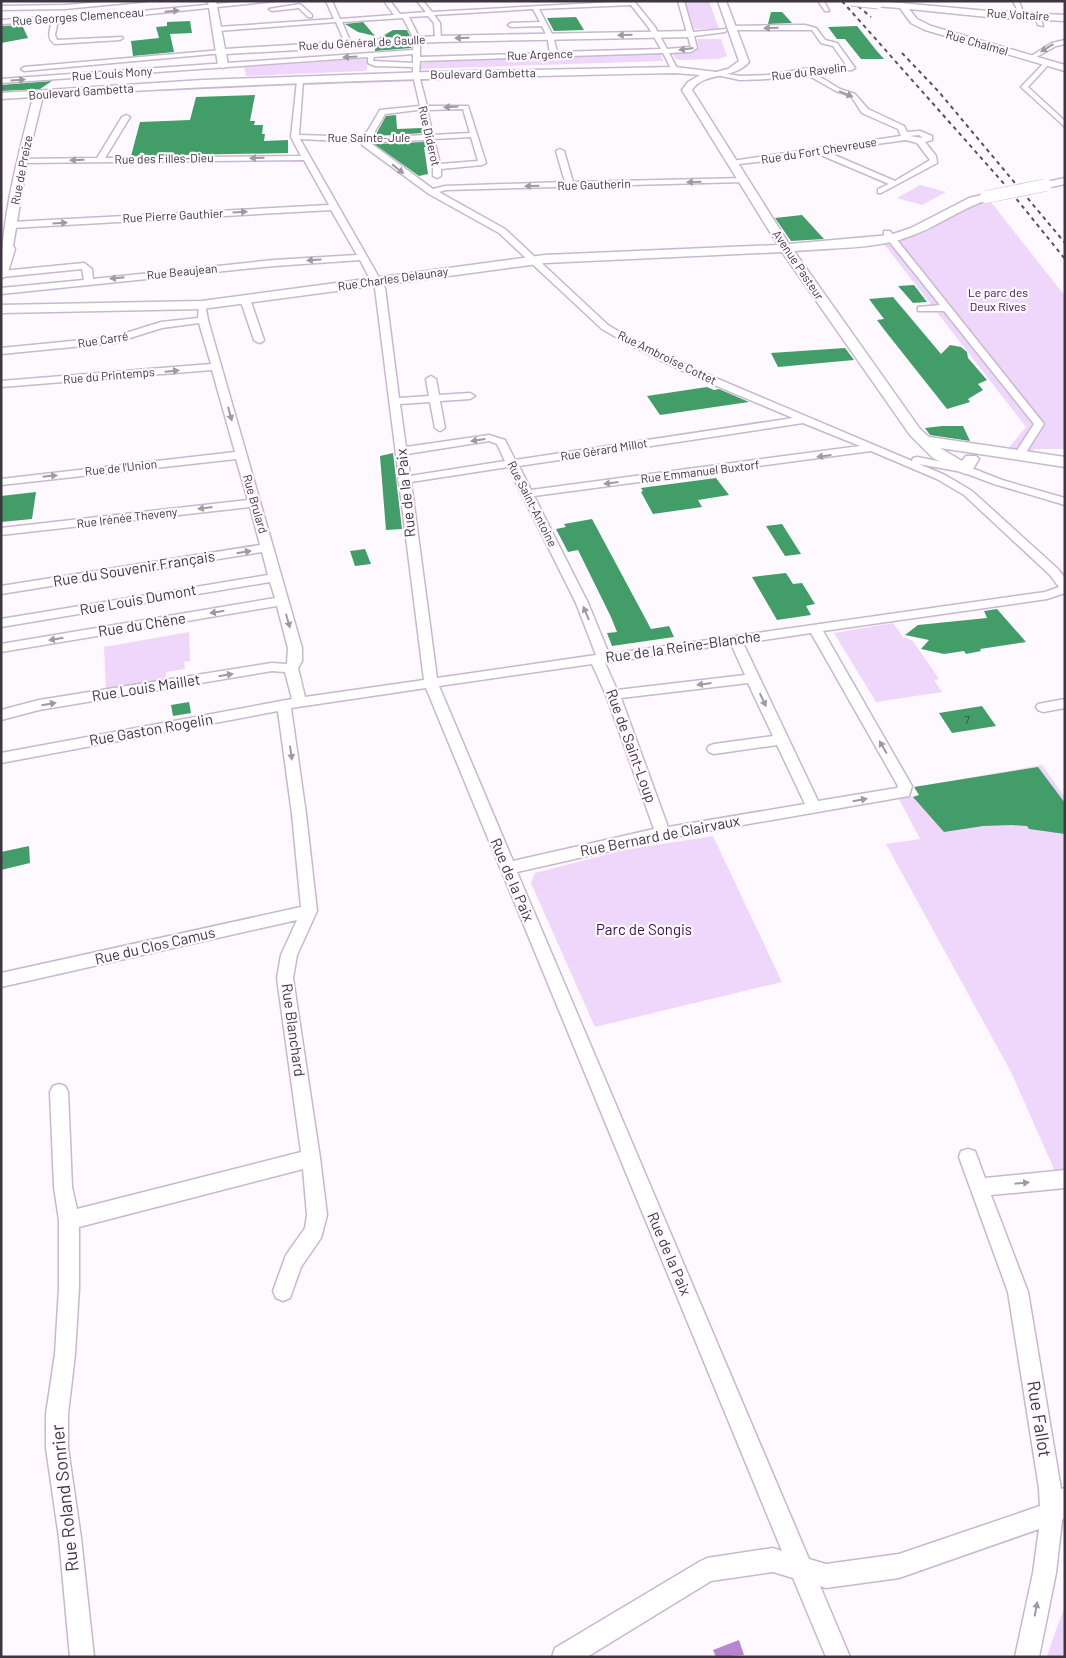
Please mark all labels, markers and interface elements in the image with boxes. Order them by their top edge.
street label: Rue Georges Clemenceau [12,4,144,28]
street label: Rue Voltaire [986,5,1050,23]
one-way arrow [164,7,180,15]
one-way arrow [763,24,779,32]
street label: Rue Chalmel [944,26,1010,58]
one-way arrow [616,31,632,39]
street label: Rue du Général de Gaulle [298,32,426,52]
one-way arrow [454,34,470,42]
one-way arrow [1040,43,1054,52]
one-way arrow [677,45,693,53]
street label: Rue Argence [507,46,573,62]
one-way arrow [342,54,358,62]
street label: Rue du Ravelin [771,59,847,83]
street label: Rue Louis Mony [71,63,153,83]
street label: Boulevard Gambetta [430,65,536,81]
one-way arrow [10,76,26,84]
street label: Boulevard Gambetta [28,80,134,102]
one-way arrow [839,90,854,98]
street label: Rue Diderot [416,104,444,167]
one-way arrow [443,104,459,112]
street label: Rue Sainte-Jule [327,130,411,144]
street label: Rue de Preize [7,134,35,206]
street label: Rue du Fort Chevreuse [760,134,878,166]
street label: Rue des Filles-Dieu [114,150,214,166]
one-way arrow [249,154,265,162]
one-way arrow [69,156,85,164]
one-way arrow [391,163,404,174]
street label: Rue Gautherin [557,176,631,192]
one-way arrow [686,178,702,186]
one-way arrow [524,182,540,190]
street label: Rue Pierre Gauthier [122,205,224,225]
one-way arrow [232,208,248,216]
one-way arrow [53,218,69,226]
street label: Avenue Pasteur [770,227,828,302]
one-way arrow [306,257,322,265]
street label: Rue Beaujean [146,260,218,282]
street label: Rue Charles Delaunay [337,263,449,293]
one-way arrow [109,275,125,283]
park label: Le parc des Deux Rives [968,285,1028,313]
street label: Rue Ambroise Cottet [616,327,719,387]
street label: Rue Carré [77,328,129,350]
street label: Rue du Printemps [63,364,155,386]
one-way arrow [164,366,180,374]
one-way arrow [226,406,234,421]
street label: Rue Gérard Millot [559,435,648,463]
one-way arrow [470,436,486,444]
street label: Rue de la Paix [391,448,419,538]
one-way arrow [816,452,832,460]
street label: Rue de l'Union [84,456,158,478]
street label: Rue Emmanuel Buxtorf [640,457,760,485]
street label: Rue Saint-Antoine [505,458,561,549]
one-way arrow [42,472,58,480]
street label: Rue Brulard [241,473,271,535]
one-way arrow [602,479,618,487]
street label: Rue Irénée Theveny [76,504,178,530]
one-way arrow [197,504,213,512]
street label: Rue du Souvenir Français [52,546,216,590]
one-way arrow [236,547,252,555]
street label: Rue Louis Dumont [78,580,198,618]
one-way arrow [581,606,589,620]
street label: Rue du Chêne [97,608,187,640]
one-way arrow [208,609,224,617]
one-way arrow [284,613,292,628]
street label: Rue de la Reine-Blanche [604,626,762,666]
one-way arrow [48,636,64,644]
street label: Rue Louis Maillet [90,670,201,704]
one-way arrow [219,670,235,678]
one-way arrow [695,680,711,688]
street label: Rue de Saint-Loup [603,686,661,805]
one-way arrow [759,693,767,707]
one-way arrow [41,699,57,707]
street label: Rue Gaston Rogelin [88,709,214,749]
house number: 7 [964,712,970,726]
one-way arrow [879,740,887,755]
one-way arrow [287,746,295,762]
one-way arrow [853,796,869,804]
street label: Rue Bernard de Clairvaux [578,811,741,859]
street label: Rue de la Paix [487,835,539,924]
park label: Parc de Songis [596,920,692,938]
street label: Rue du Clos Camus [93,922,217,968]
street label: Rue Blanchard [279,982,309,1078]
one-way arrow [1014,1179,1030,1187]
street label: Rue de la Paix [644,1209,696,1298]
street label: Rue Fallot [1023,1379,1057,1459]
street label: Rue Roland Sonrier [45,1423,83,1573]
one-way arrow [1033,1600,1041,1616]

